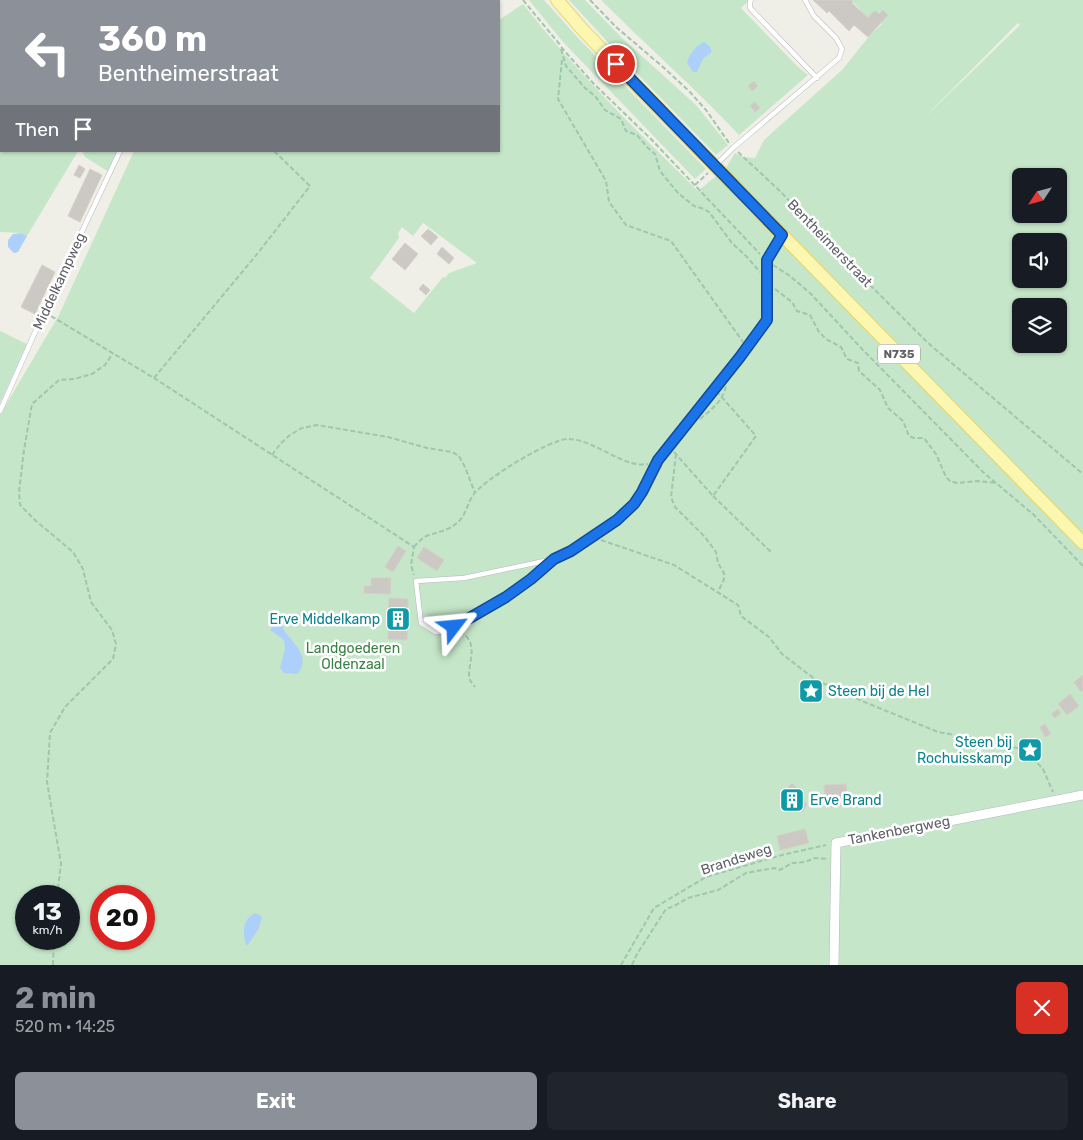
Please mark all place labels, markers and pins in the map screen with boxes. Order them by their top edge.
pin [595,43,637,85]
building icon: Erve Middelkamp [385,606,411,632]
place label: Erve Middelkamp [269,611,380,628]
place icon: Steen bij de Hel [798,678,824,704]
place label: Steen bij de Hel [828,683,929,700]
place label: Steen bij Rochuisskamp [917,734,1012,767]
place icon: Steen bij Rochuisskamp [1017,737,1043,763]
building icon: Erve Brand [779,787,805,813]
place label: Erve Brand [810,792,882,809]

